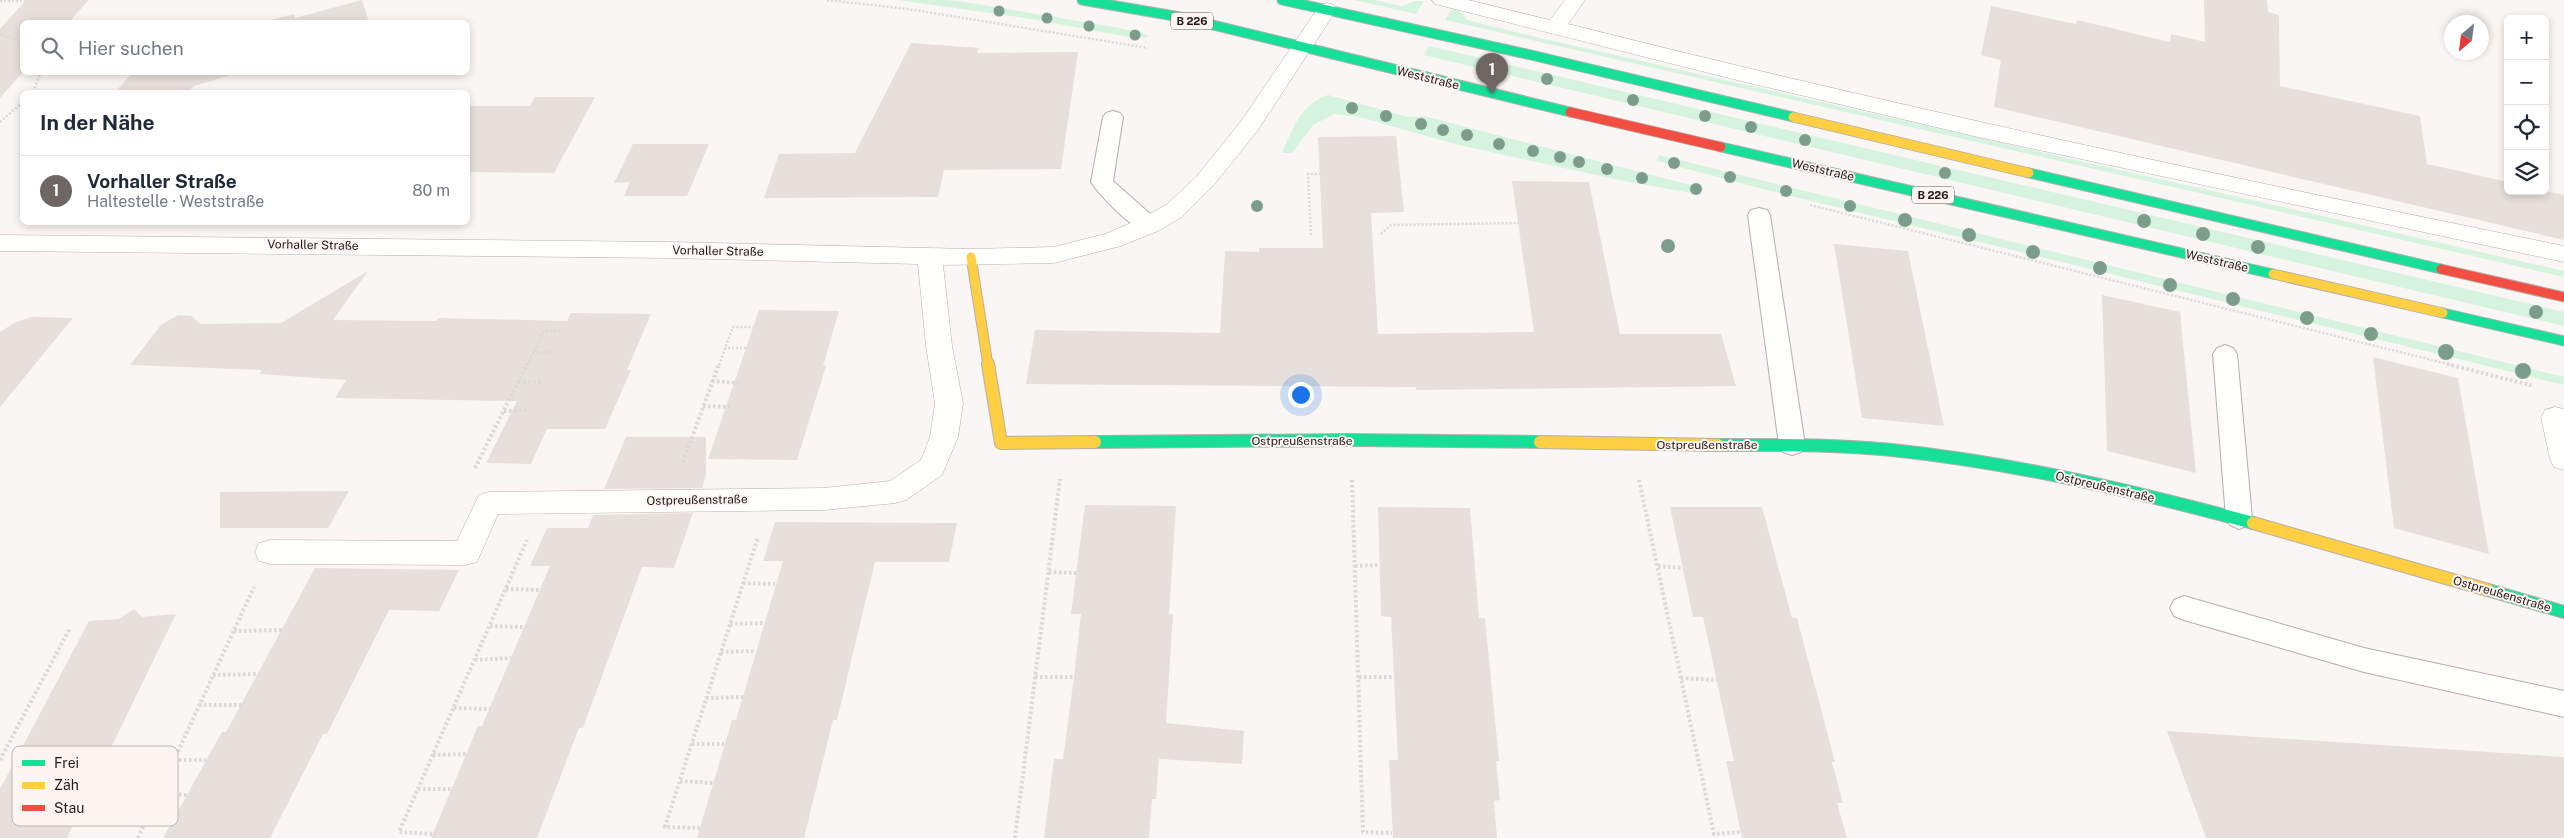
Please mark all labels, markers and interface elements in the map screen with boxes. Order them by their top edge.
road number: B 226 [1171,12,1213,30]
north arrow [2444,15,2489,60]
map controls [2504,15,2549,195]
button: + [2504,15,2549,60]
search box [20,20,470,75]
icon: search [38,34,66,62]
text: Hier suchen [78,37,184,59]
pin: 1 [1476,53,1508,94]
button: − [2504,60,2549,105]
street label: Weststraße [1395,63,1461,93]
button: locate [2504,105,2549,150]
text: In der Nähe [40,110,155,135]
button: layers [2504,150,2549,195]
street label: Weststraße [1790,156,1856,184]
text: Vorhaller Straße [87,170,237,192]
text: 1 [53,181,59,200]
text: 80 m [412,181,450,200]
road number: B 226 [1912,186,1954,204]
text: Haltestelle · Weststraße [87,192,264,211]
street label: Vorhaller Straße [267,237,359,253]
street label: Vorhaller Straße [672,243,764,259]
street label: Weststraße [2184,247,2250,275]
your location [1288,382,1314,408]
street label: Ostpreußenstraße [1251,434,1353,448]
street label: Ostpreußenstraße [1656,438,1758,452]
street label: Ostpreußenstraße [2054,469,2156,505]
street label: Ostpreußenstraße [646,492,748,508]
street label: Ostpreußenstraße [2451,573,2553,615]
legend [12,746,178,826]
text: Frei [54,755,79,771]
text: Zäh [54,777,79,793]
text: Stau [54,800,84,816]

